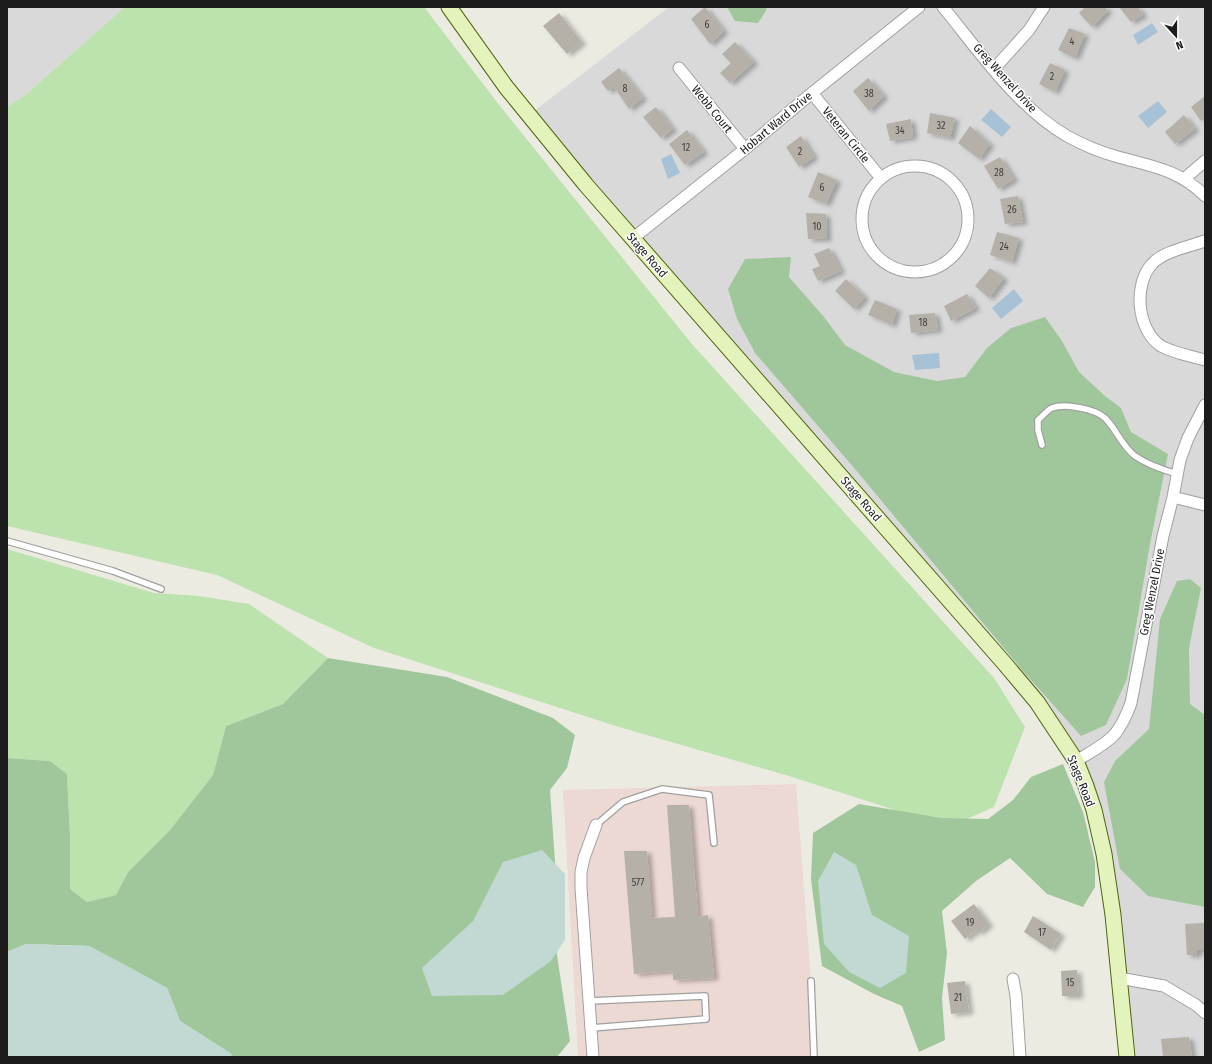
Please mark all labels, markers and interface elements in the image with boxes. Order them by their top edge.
north arrow [1156,16,1196,56]
house number: 6 [705,19,710,31]
house number: 4 [1070,36,1075,48]
text: N [1174,38,1185,52]
street label: Greg Wenzel Drive [970,41,1040,116]
house number: 2 [1050,71,1055,83]
street label: Webb Court [689,82,735,136]
house number: 8 [623,83,628,95]
house number: 38 [864,88,874,100]
street label: Hobart Ward Drive [737,89,815,157]
street label: Veteran Circle [819,104,873,166]
house number: 32 [937,120,946,132]
house number: 34 [895,125,905,137]
house number: 12 [682,142,691,154]
house number: 2 [798,146,803,158]
house number: 28 [994,167,1004,179]
house number: 6 [820,182,825,194]
house number: 26 [1007,204,1017,216]
house number: 10 [812,221,822,233]
street label: Stage Road [624,230,670,280]
house number: 24 [999,241,1009,253]
house number: 18 [919,317,927,329]
street label: Stage Road [838,474,884,524]
street label: Greg Wenzel Drive [1137,547,1167,637]
street label: Stage Road [1064,753,1098,809]
house number: 577 [632,877,644,889]
house number: 19 [966,917,975,929]
house number: 17 [1038,927,1046,939]
house number: 15 [1066,977,1075,989]
house number: 21 [954,992,962,1004]

